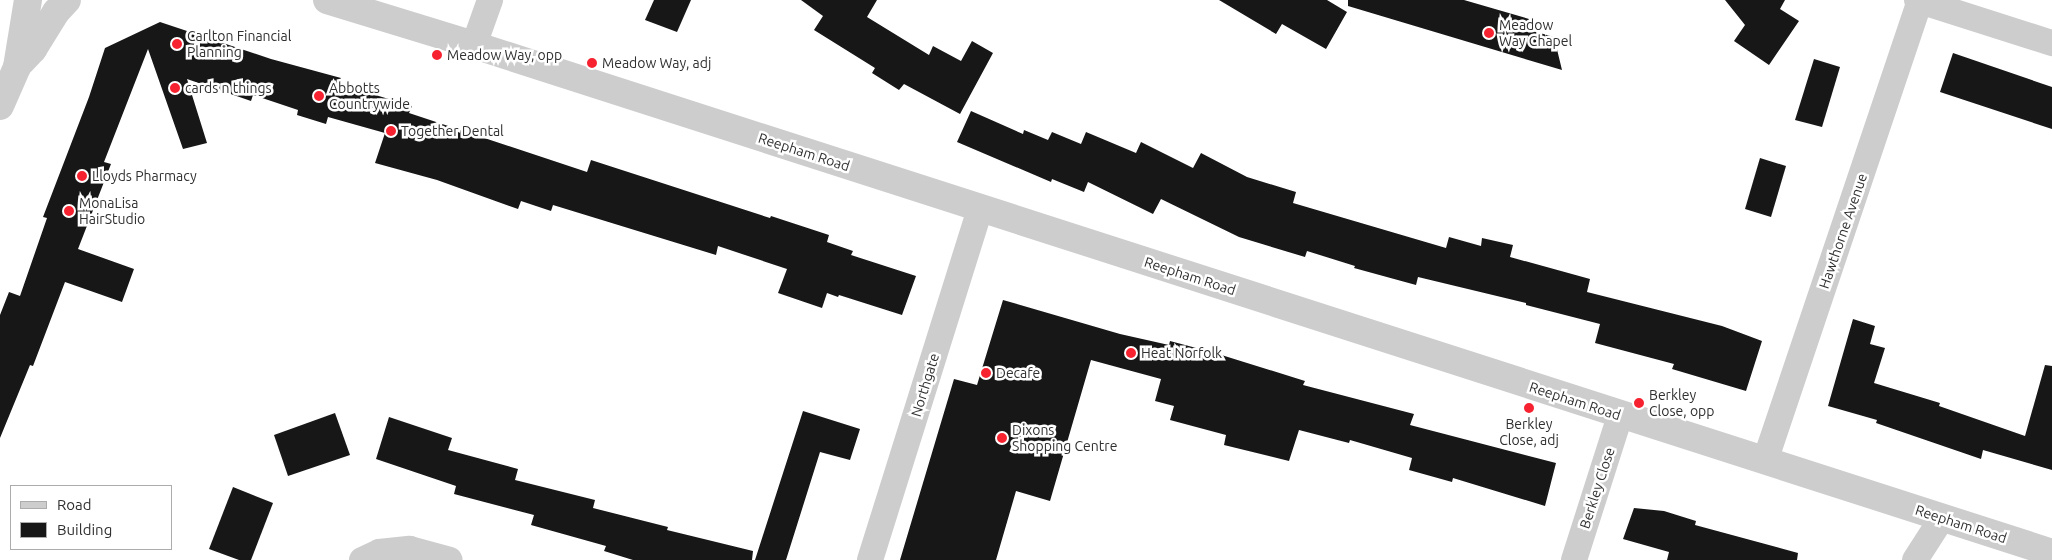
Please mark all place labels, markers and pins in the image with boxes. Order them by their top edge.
place label: Meadow Way Chapel [1499,17,1572,49]
marker: Meadow Way Chapel [1483,27,1495,39]
place label: Carlton Financial Planning [187,28,291,60]
marker: Carlton Financial Planning [171,38,183,50]
place label: Meadow Way, opp [447,47,562,63]
marker: Meadow Way, opp [431,49,443,61]
place label: Meadow Way, adj [602,55,711,71]
marker: Meadow Way, adj [586,57,598,69]
place label: cards n things [185,80,272,96]
place label: Abbotts Countrywide [329,80,410,112]
marker: cards n things [169,82,181,94]
marker: Abbotts Countrywide [313,90,325,102]
place label: Together Dental [401,123,504,139]
marker: Together Dental [385,125,397,137]
place label: Lloyds Pharmacy [92,168,197,184]
marker: Lloyds Pharmacy [76,170,88,182]
place label: MonaLisa HairStudio [79,195,145,228]
marker: MonaLisa HairStudio [63,205,75,217]
place label: Heat Norfolk [1141,345,1222,361]
marker: Heat Norfolk [1125,347,1137,359]
place label: Decafe [996,365,1040,381]
marker: Decafe [980,367,992,379]
place label: Berkley Close, opp [1649,387,1714,420]
marker: Berkley Close, opp [1633,397,1645,409]
marker: Berkley Close, adj [1523,402,1535,414]
place label: Berkley Close, adj [1499,416,1559,448]
place label: Dixons Shopping Centre [1012,422,1117,454]
marker: Dixons Shopping Centre [996,432,1008,444]

